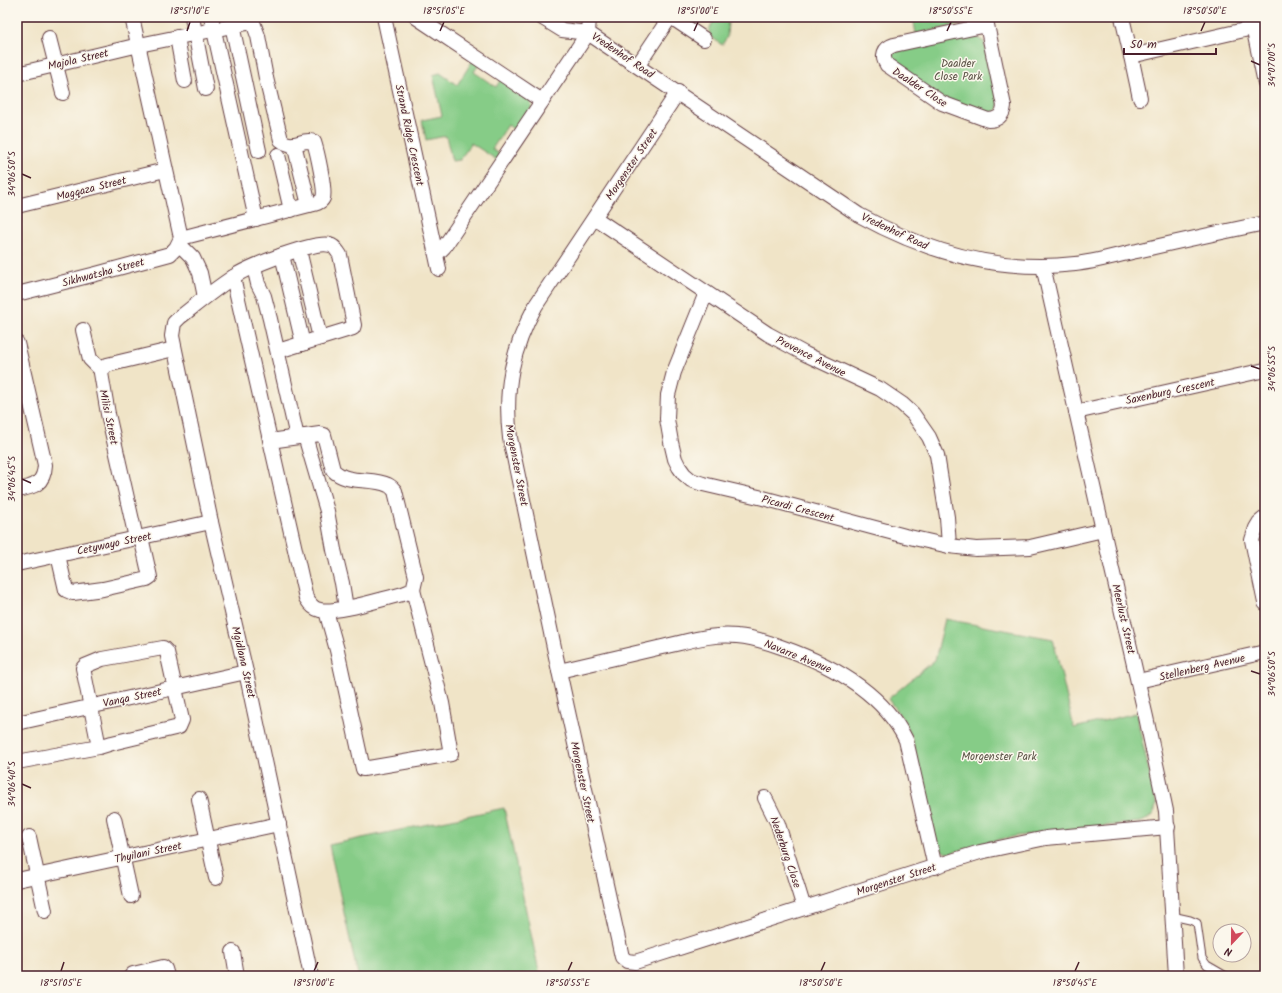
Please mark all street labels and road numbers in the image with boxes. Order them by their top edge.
street label: Vredenhof Road [587,28,658,84]
street label: Majola Street [46,44,111,76]
street label: Daalder Close [888,63,951,112]
street label: Strand Ridge Crescent [389,83,429,188]
street label: Morgenster Street [601,124,663,204]
street label: Magqaza Street [54,171,129,206]
street label: Vredenhof Road [858,208,932,256]
street label: Sikhwatsha Street [60,253,147,293]
street label: Provence Avenue [772,331,849,382]
street label: Saxenburg Crescent [1124,374,1217,410]
street label: Milisi Street [93,388,123,447]
street label: Morgenster Street [499,423,533,508]
street label: Picardi Crescent [759,491,837,528]
street label: Cetywayo Street [75,527,154,561]
street label: Meerlust Street [1106,582,1140,657]
street label: Mgidlana Street [226,625,260,701]
street label: Navarre Avenue [761,635,834,679]
street label: Stellenberg Avenue [1158,649,1247,687]
street label: Vanqa Street [101,683,164,713]
street label: Morgenster Street [565,740,600,825]
street label: Nederburg Close [764,814,806,891]
street label: Thyilani Street [113,837,184,869]
street label: Morgenster Street [854,858,939,901]

